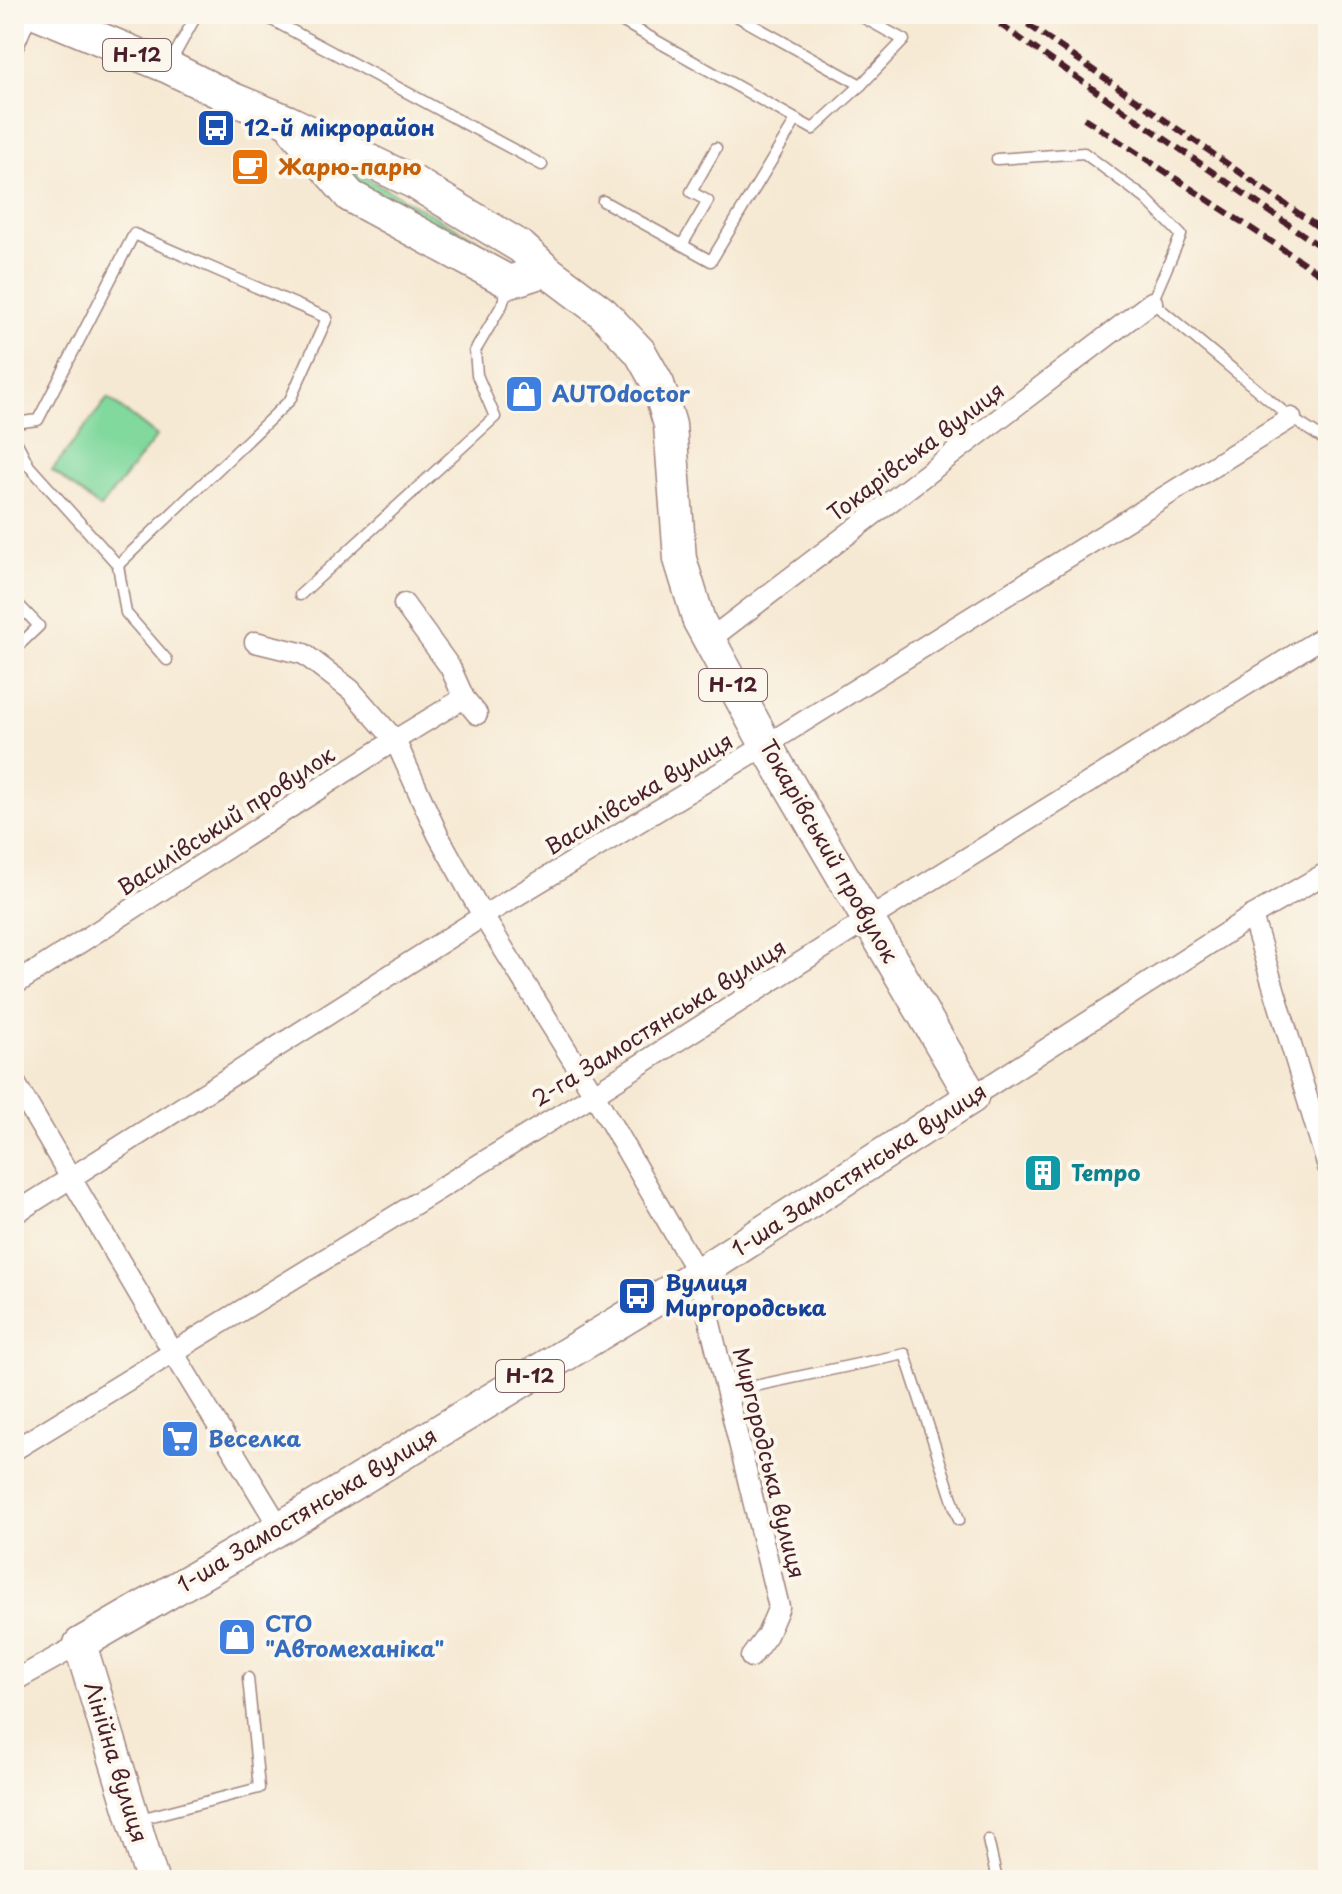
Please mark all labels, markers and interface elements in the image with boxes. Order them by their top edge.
road number: Н-12 [103,39,171,71]
bus stop icon: 12-й мікрорайон [195,107,237,149]
place label: 12-й мікрорайон [244,110,435,143]
cafe icon: Жарю-парю [229,146,271,188]
place label: Жарю-парю [278,149,421,182]
shop icon: AUTOdoctor [503,373,545,415]
street label: Токарівська вулиця [820,373,1011,528]
place label: AUTOdoctor [552,376,691,409]
road number: Н-12 [699,669,767,701]
street label: Василівська вулиця [538,723,739,862]
street label: Токарівський провулок [753,732,908,969]
street label: Василівський провулок [110,736,341,903]
street label: 2-га Замостянська вулиця [525,930,792,1114]
street label: 1-ша Замостянська вулиця [724,1074,992,1264]
building icon: Tempo [1022,1152,1064,1194]
place label: Tempo [1071,1155,1141,1188]
place label: Вулиця Миргородська [665,1265,827,1323]
bus stop icon: Вулиця Миргородська [616,1275,658,1317]
street label: Миргородська вулиця [726,1344,815,1582]
road number: Н-12 [496,1360,564,1392]
supermarket icon: Веселка [159,1418,201,1460]
street label: 1-ша Замостянська вулиця [170,1418,443,1600]
place label: Веселка [208,1421,301,1454]
place label: СТО "Автомеханіка" [265,1606,444,1664]
shop icon: СТО "Автомеханіка" [216,1616,258,1658]
street label: Лінійна вулиця [77,1677,158,1846]

